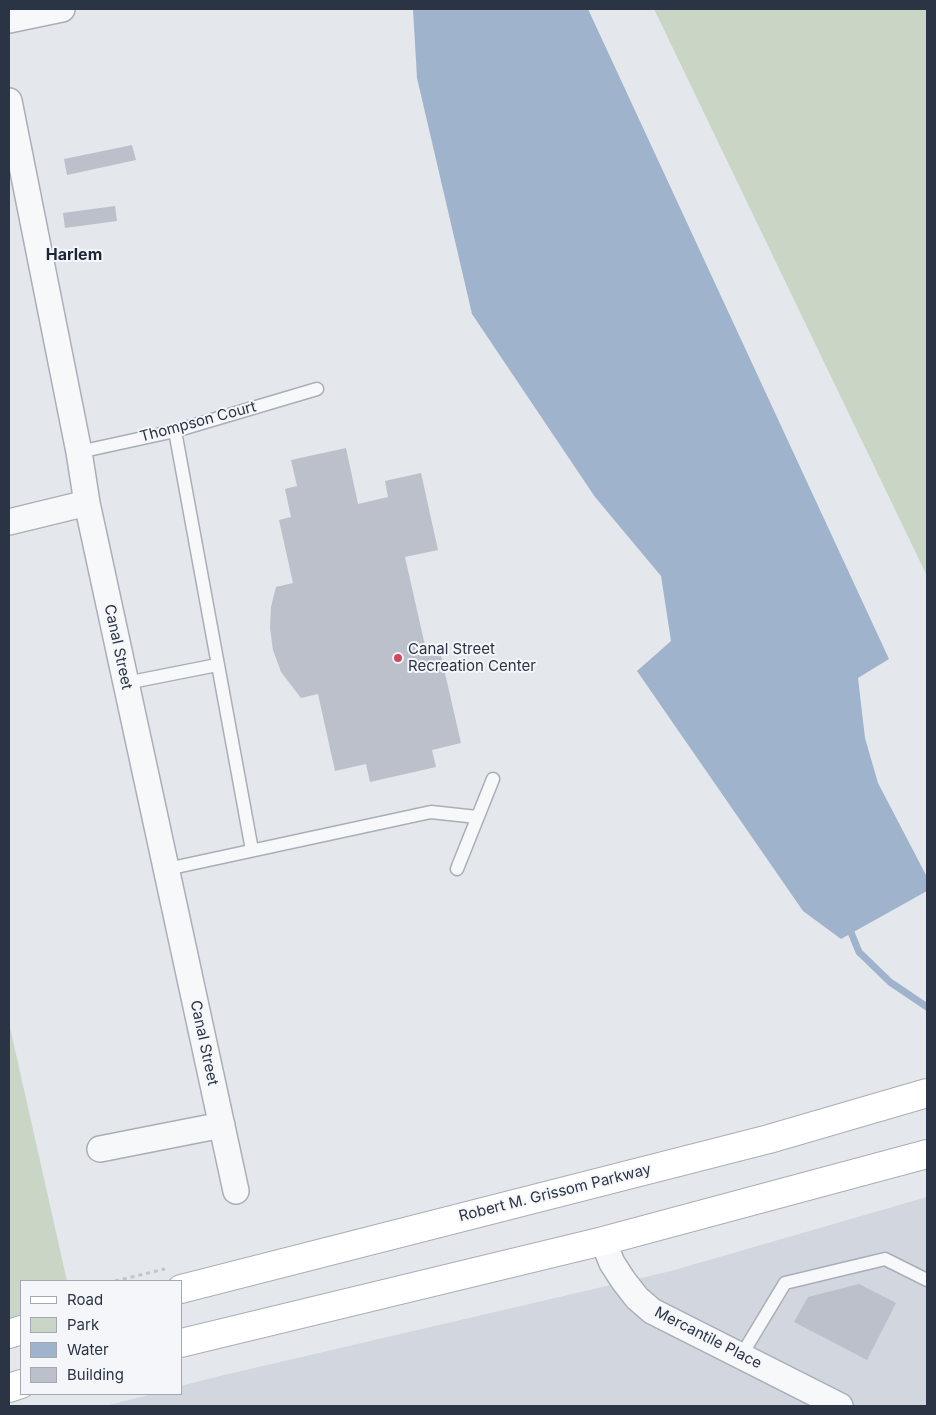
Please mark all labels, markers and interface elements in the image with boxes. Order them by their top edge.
district label: Harlem [46,245,102,265]
street label: Thompson Court [138,398,258,446]
street label: Canal Street [100,603,136,691]
place label: Canal Street Recreation Center [408,640,536,675]
marker: Canal Street Recreation Center [392,652,404,664]
street label: Canal Street [186,999,222,1087]
street label: Robert M. Grissom Parkway [457,1160,653,1226]
legend [20,1280,182,1395]
text: Road [67,1290,103,1309]
street label: Mercantile Place [651,1303,765,1373]
text: Park [67,1315,99,1334]
text: Water [67,1340,109,1359]
text: Building [67,1365,124,1384]

